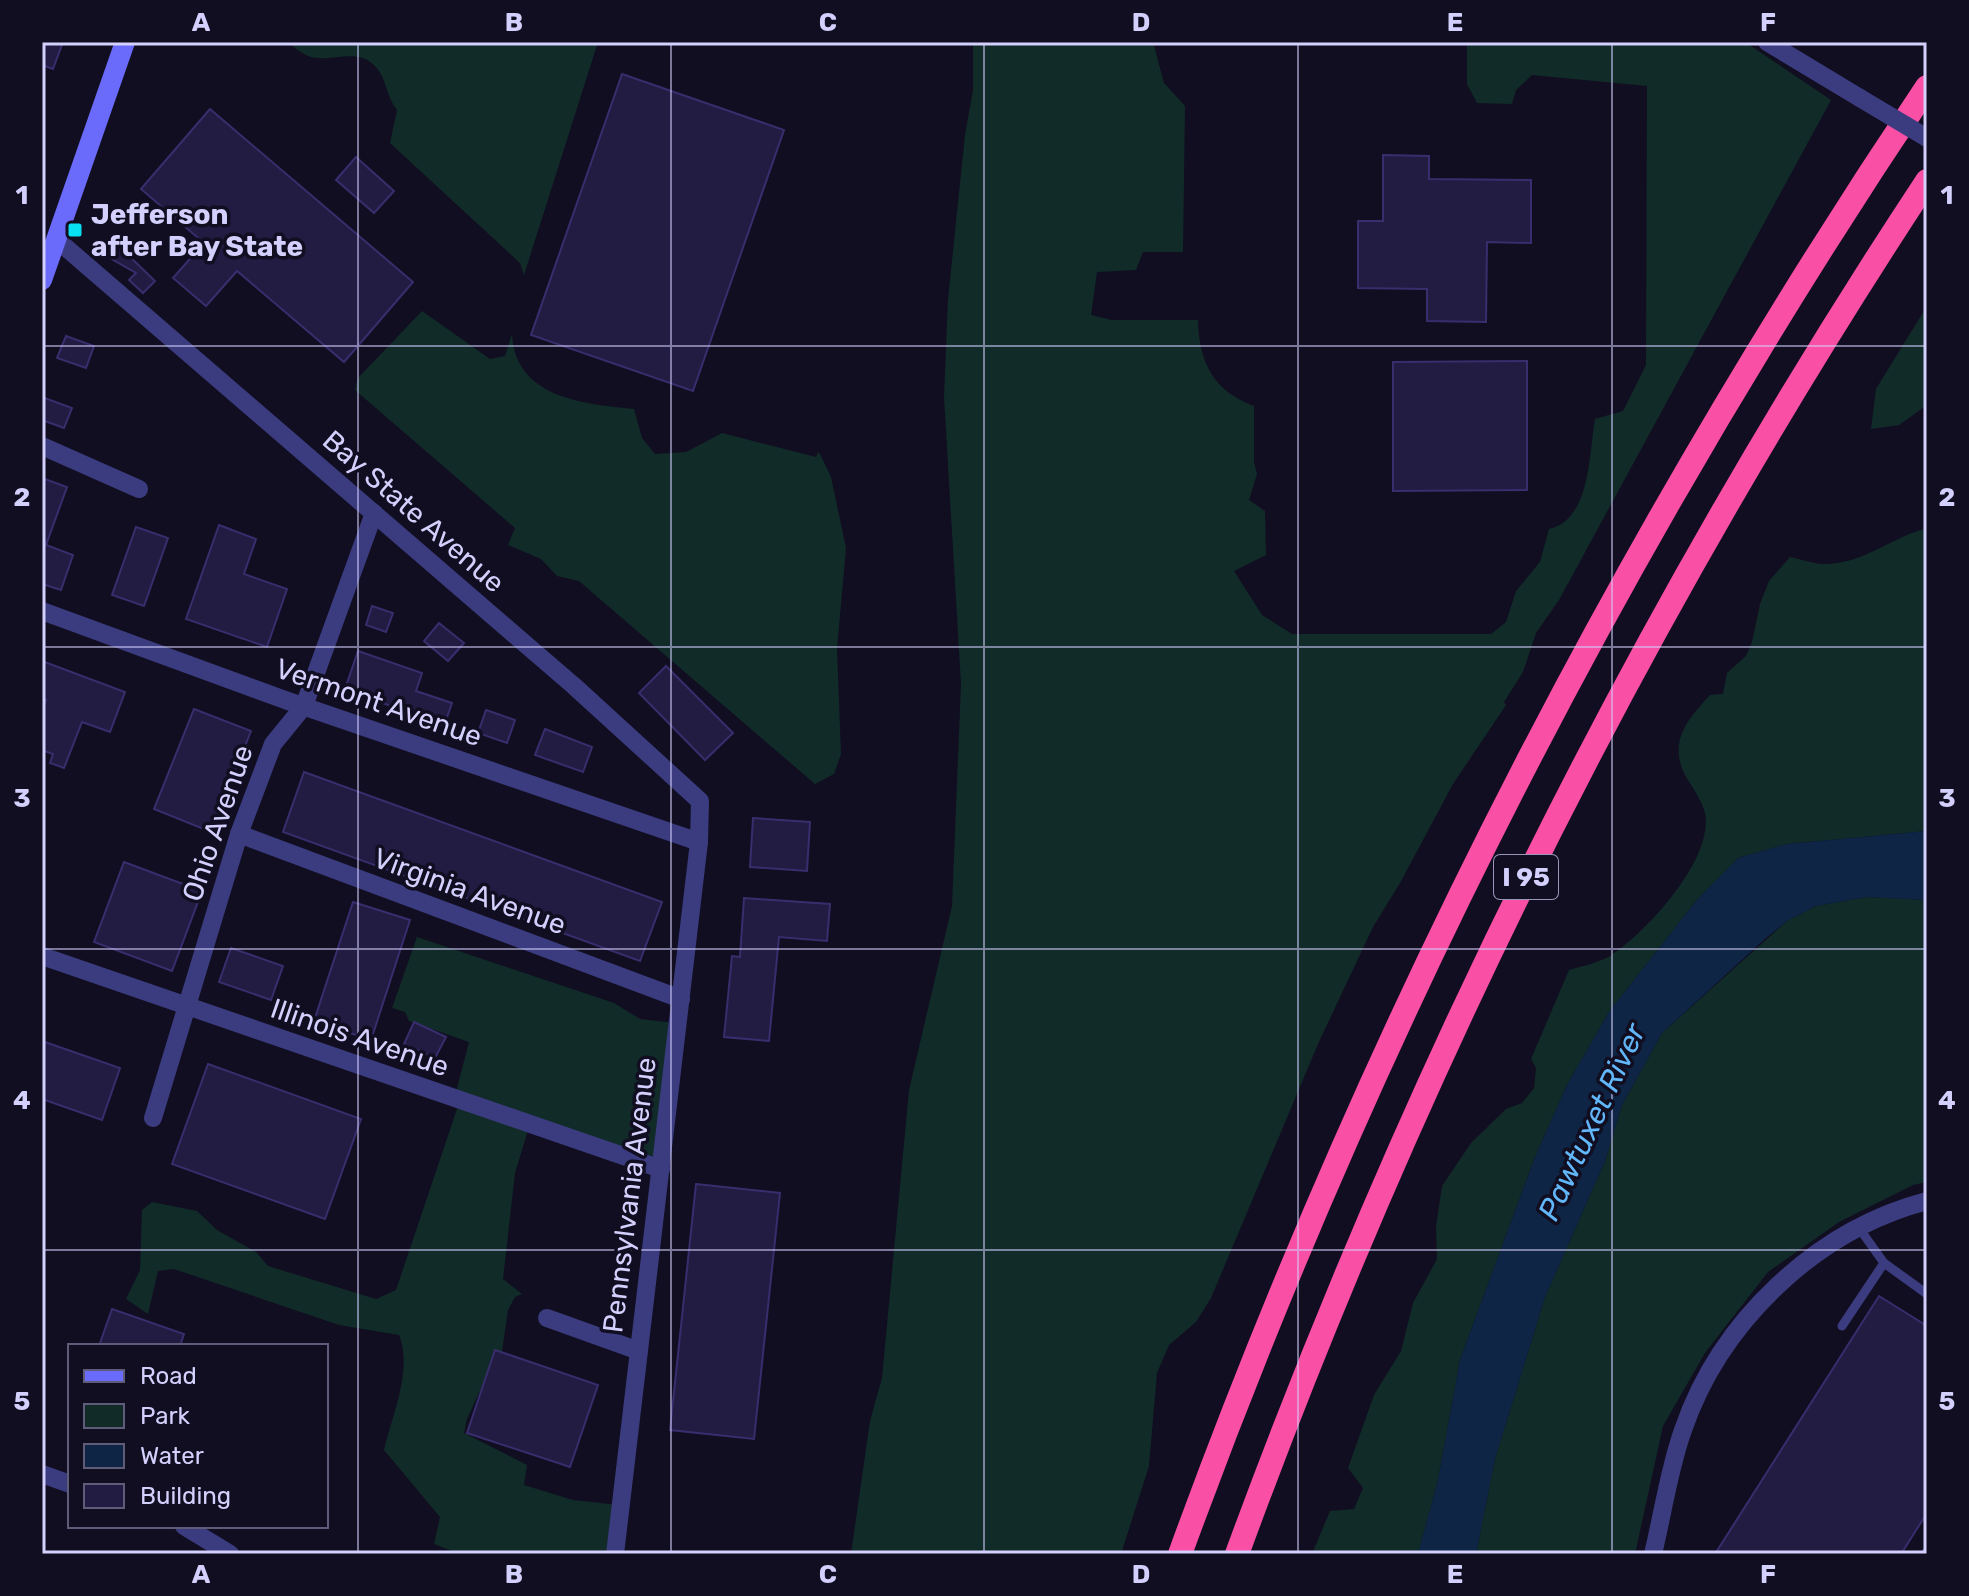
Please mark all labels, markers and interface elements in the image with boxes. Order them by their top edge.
text: A [192,7,211,38]
text: B [505,7,523,38]
text: C [819,7,837,38]
text: D [1132,7,1150,38]
text: E [1447,7,1463,38]
text: F [1760,7,1776,38]
text: 1 [16,180,28,211]
text: 1 [1941,180,1953,211]
place label: Jefferson after Bay State [91,198,303,263]
marker: Jefferson after Bay State [66,221,84,239]
street label: Bay State Avenue [316,424,511,599]
text: 2 [14,482,30,513]
text: 2 [1939,482,1955,513]
street label: Vermont Avenue [271,652,486,753]
street label: Ohio Avenue [175,741,260,906]
text: 3 [13,783,31,814]
text: 3 [1938,783,1956,814]
street label: Virginia Avenue [369,841,571,942]
road number: I 95 [1494,855,1558,899]
street label: Illinois Avenue [266,992,453,1083]
water label: Pawtuxet River [1531,1016,1654,1226]
street label: Pennsylvania Avenue [596,1055,663,1335]
text: 4 [13,1085,31,1116]
text: 4 [1938,1085,1956,1116]
legend [68,1344,328,1528]
text: Road [140,1362,197,1390]
text: 5 [14,1386,30,1417]
text: 5 [1939,1386,1955,1417]
text: Park [140,1402,191,1430]
text: Water [140,1442,204,1470]
text: Building [140,1482,231,1510]
text: A [192,1559,211,1590]
text: B [505,1559,523,1590]
text: C [819,1559,837,1590]
text: D [1132,1559,1150,1590]
text: E [1447,1559,1463,1590]
text: F [1760,1559,1776,1590]

